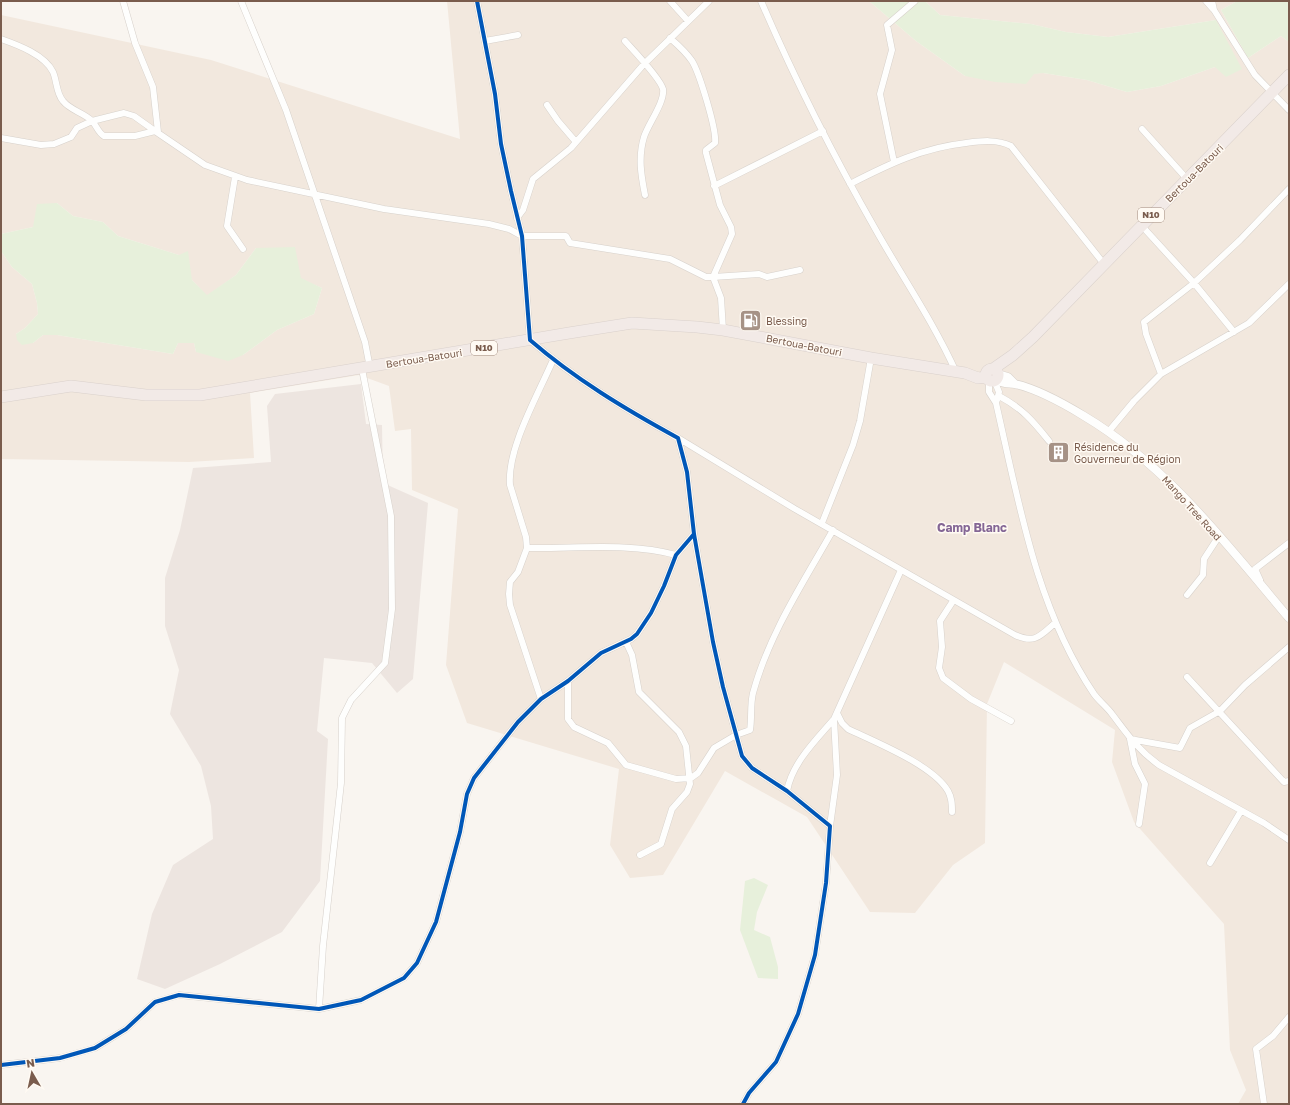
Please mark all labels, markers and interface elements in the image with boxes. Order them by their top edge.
street label: Bertoua-Batouri [1163,142,1225,204]
road number: N10 [1138,208,1164,222]
fuel station icon: Blessing [737,308,763,334]
place label: Blessing [766,315,807,327]
street label: Bertoua-Batouri [765,332,843,358]
road number: N10 [471,341,497,355]
street label: Bertoua-Batouri [385,346,463,370]
building icon: Résidence du Gouverneur de Région [1046,440,1072,466]
place label: Résidence du Gouverneur de Région [1074,441,1181,465]
street label: Mango Tree Road [1160,473,1224,543]
district label: Camp Blanc [937,520,1007,535]
north arrow [12,1053,52,1093]
text: N [25,1056,36,1070]

